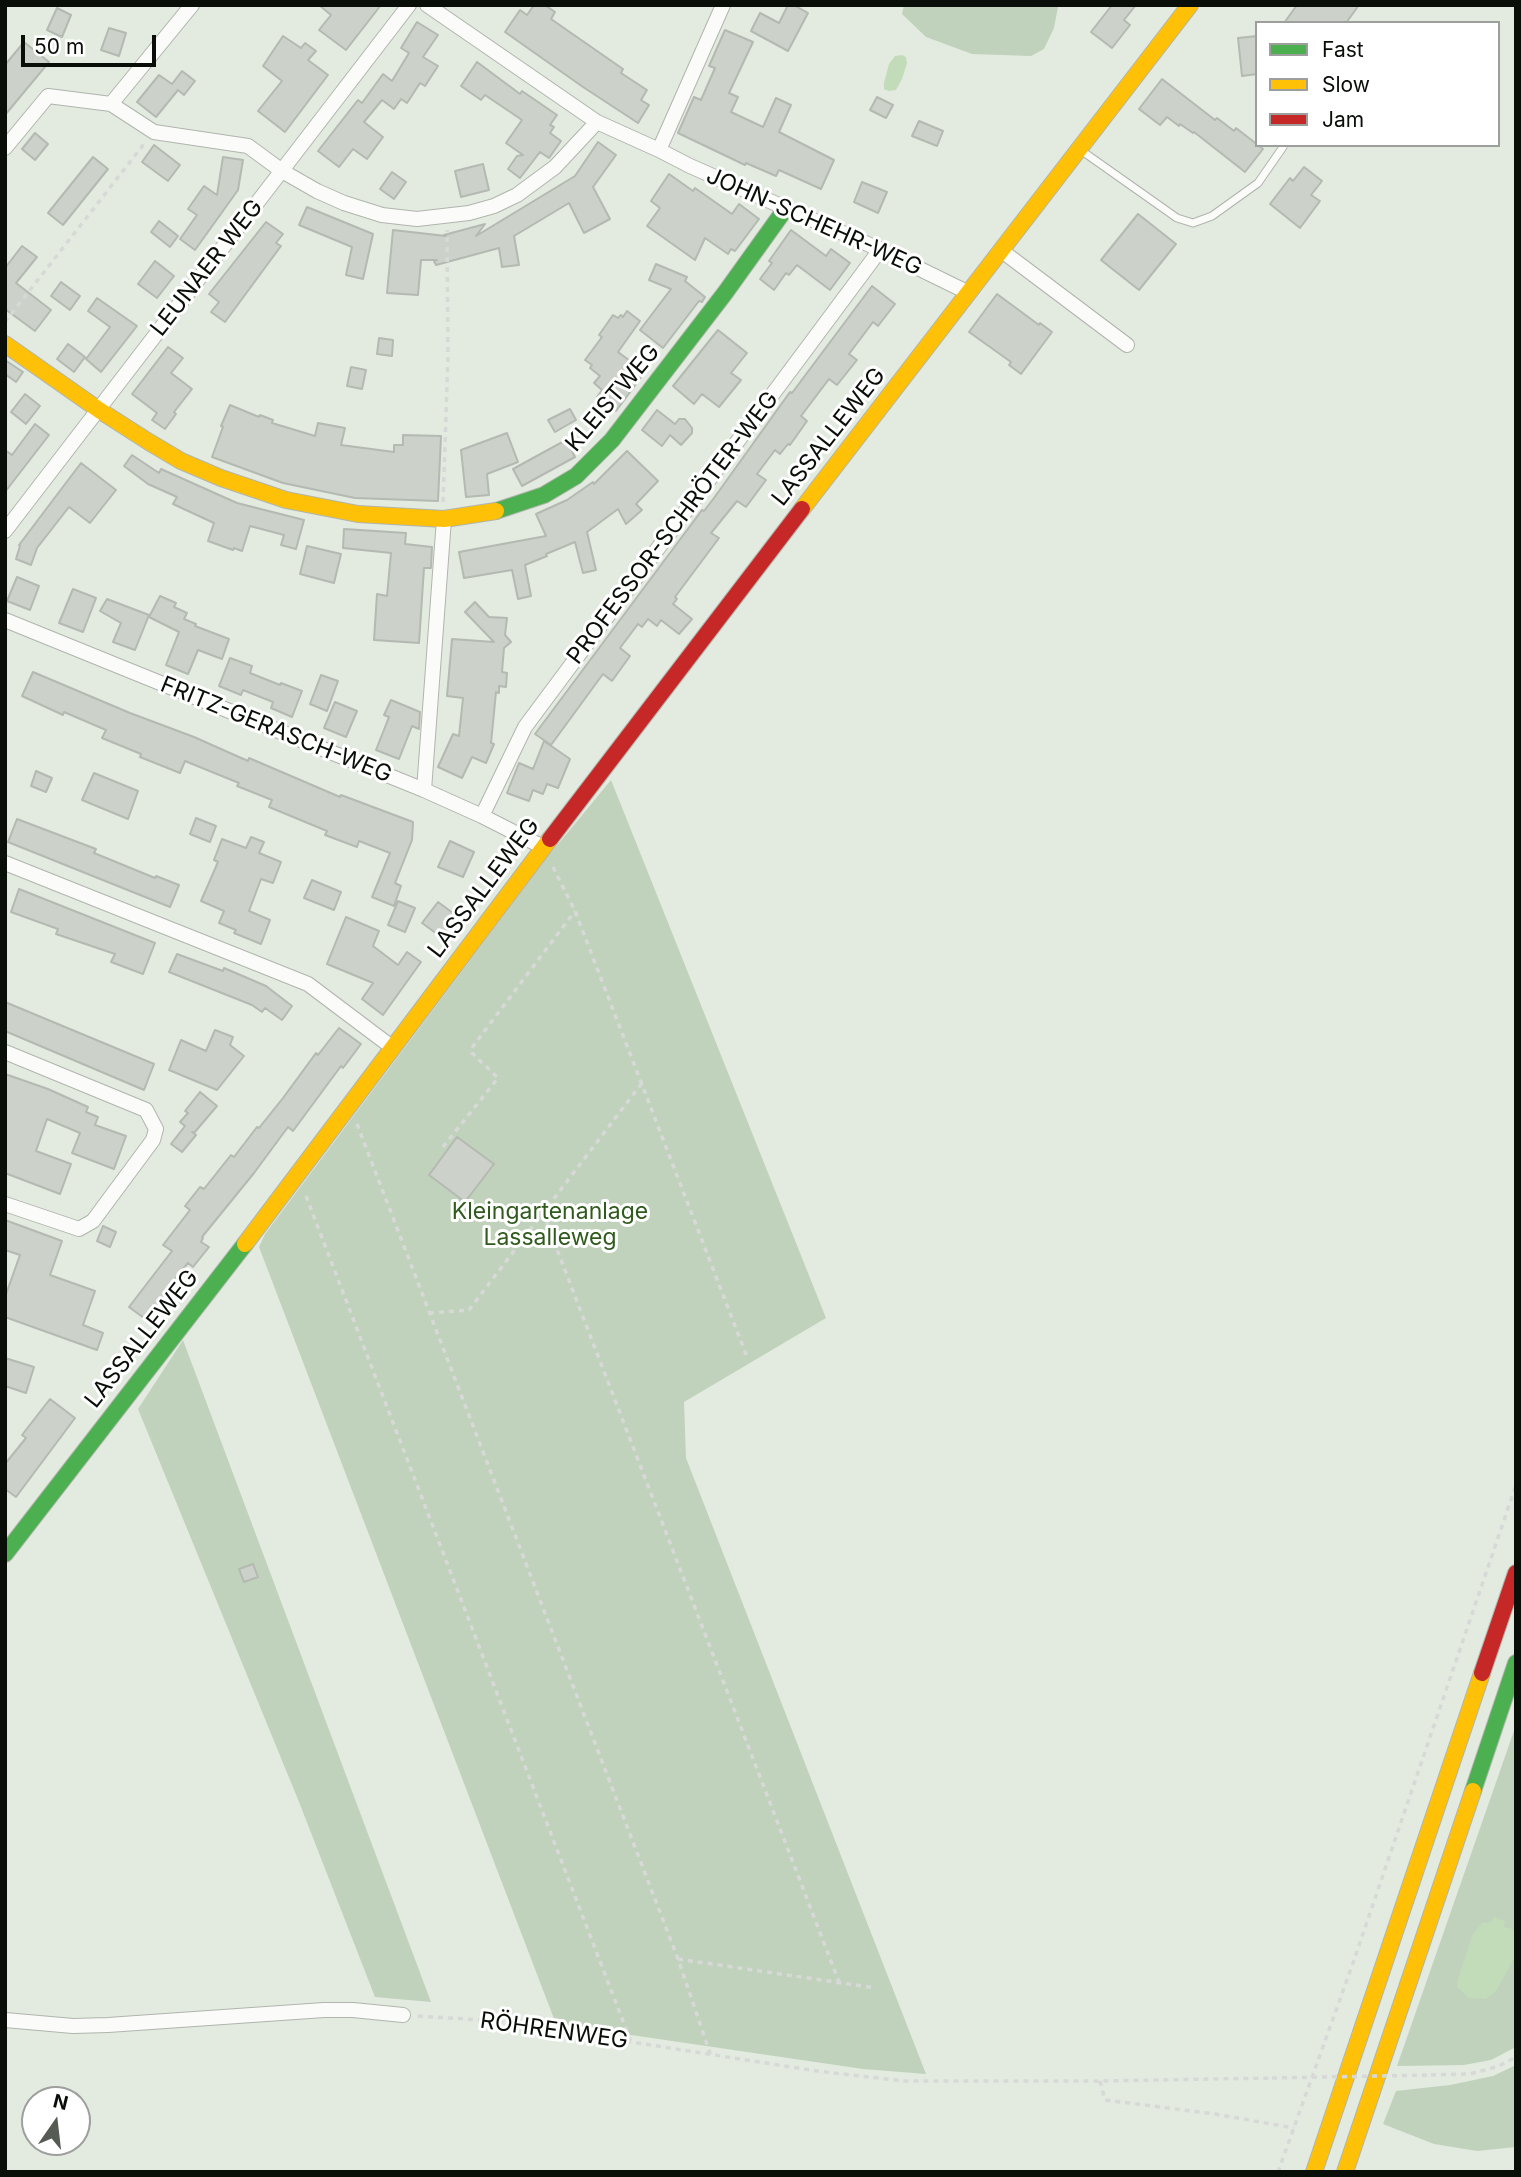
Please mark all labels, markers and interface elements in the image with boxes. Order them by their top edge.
scale bar [24,21,159,65]
legend [1255,21,1500,147]
text: 50 m [34,34,84,59]
text: Fast [1322,37,1364,62]
text: Slow [1322,72,1370,97]
text: Jam [1322,107,1364,132]
street label: JOHN-SCHEHR-WEG [702,162,926,282]
street label: LEUNAER WEG [145,194,269,342]
street label: KLEISTWEG [560,339,666,457]
street label: LASSALLEWEG [766,362,892,512]
street label: PROFESSOR-SCHRÖTER-WEG [562,386,784,670]
street label: FRITZ-GERASCH-WEG [156,671,396,789]
street label: LASSALLEWEG [423,813,545,963]
park label: Kleingartenanlage Lassalleweg [452,1198,648,1252]
street label: LASSALLEWEG [79,1264,205,1414]
street label: RÖHRENWEG [478,2007,630,2055]
north arrow [21,2086,91,2156]
text: N [51,2089,71,2115]

